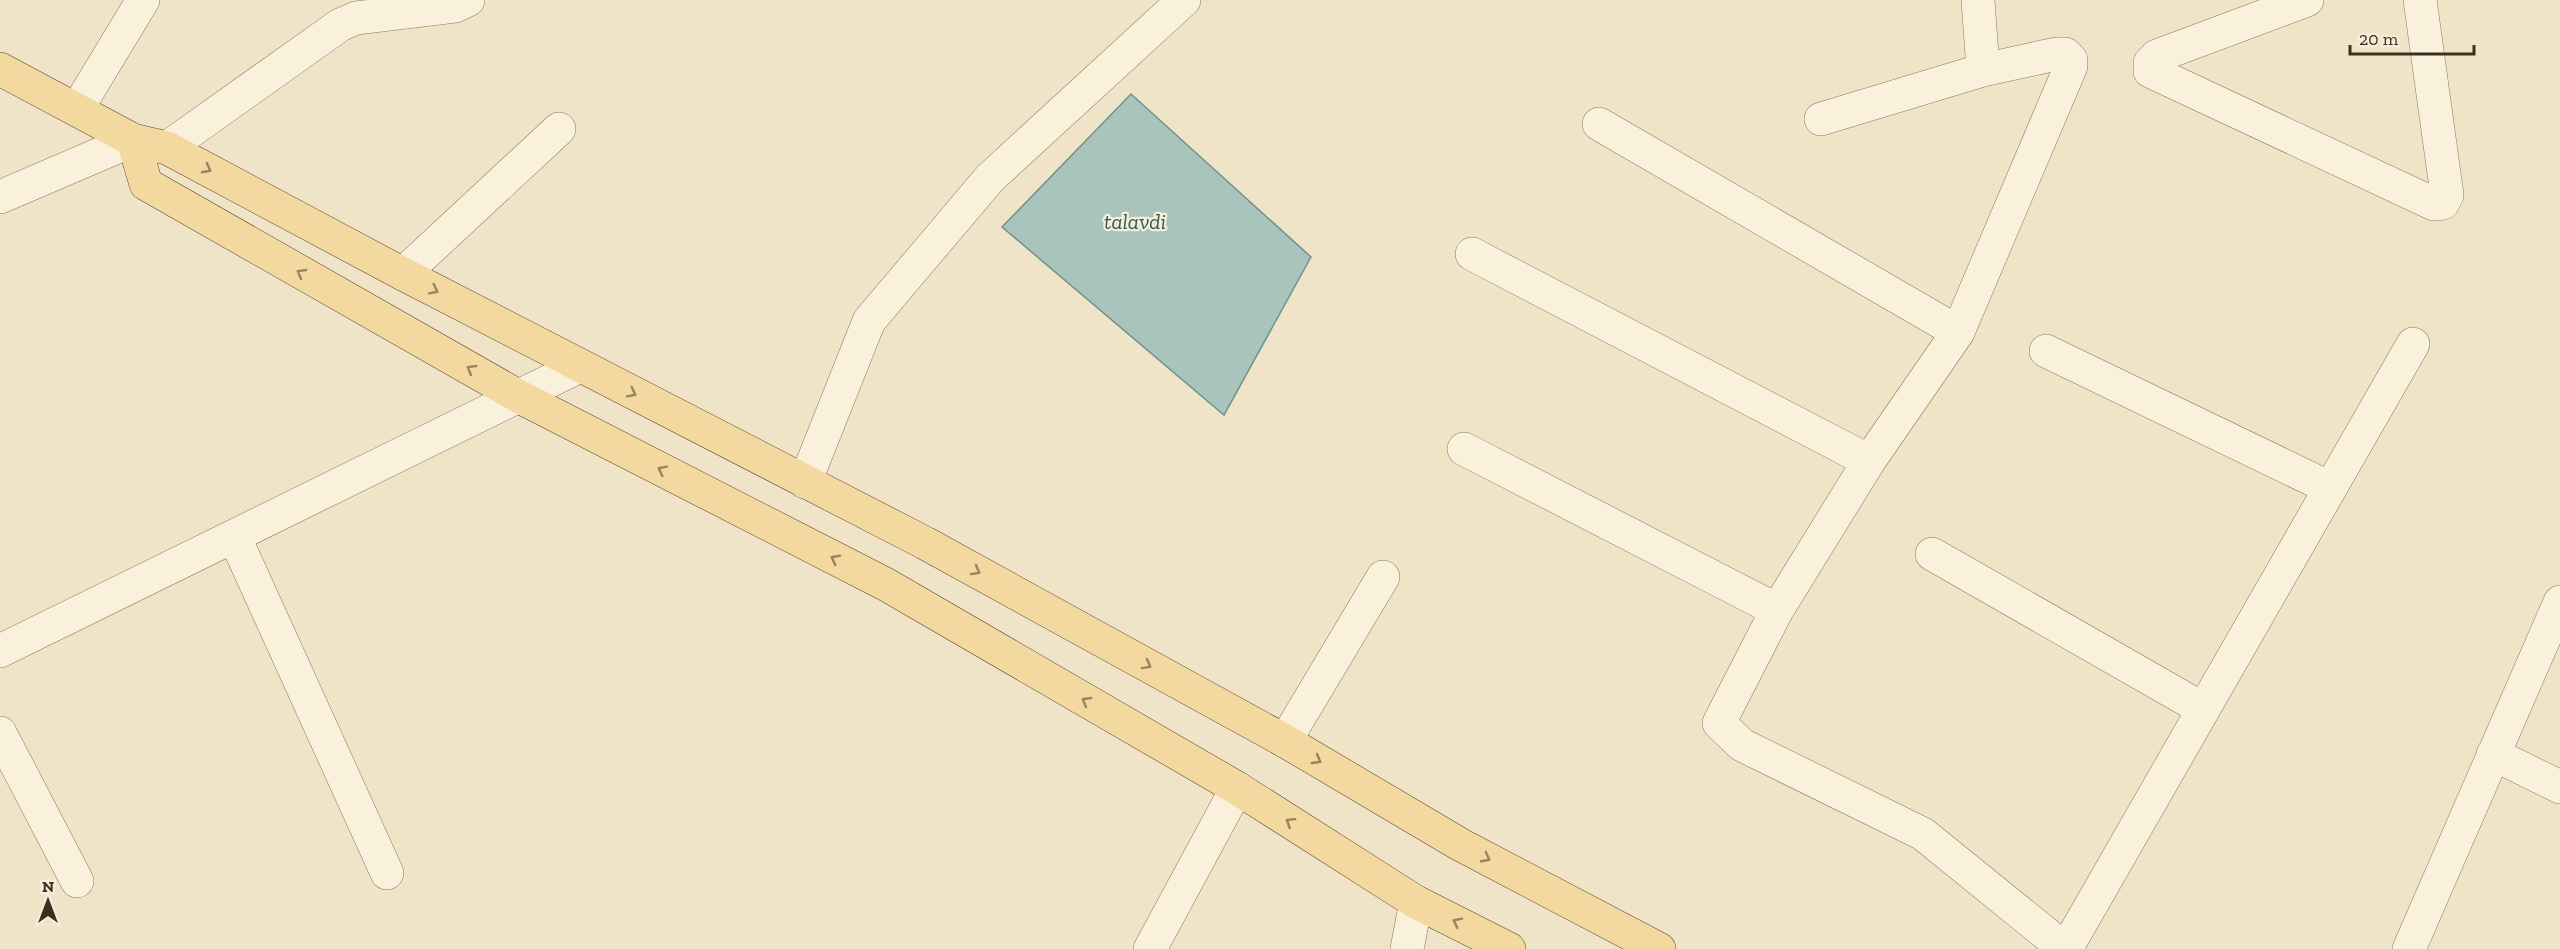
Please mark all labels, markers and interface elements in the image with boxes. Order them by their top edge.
scale bar [2350,18,2474,56]
text: 20 m [2359,28,2399,50]
one-way arrow [200,162,211,174]
water label: talavdi [1104,208,1166,235]
one-way arrow [297,269,307,280]
one-way arrow [428,283,439,295]
one-way arrow [466,365,477,376]
one-way arrow [626,385,637,397]
one-way arrow [657,466,668,477]
one-way arrow [831,555,842,566]
one-way arrow [970,564,980,575]
one-way arrow [1140,658,1151,669]
one-way arrow [1082,696,1092,708]
one-way arrow [1311,753,1321,765]
one-way arrow [1285,818,1296,829]
one-way arrow [1479,851,1490,862]
north arrow [18,871,78,931]
text: N [42,877,54,896]
one-way arrow [1452,918,1463,930]

